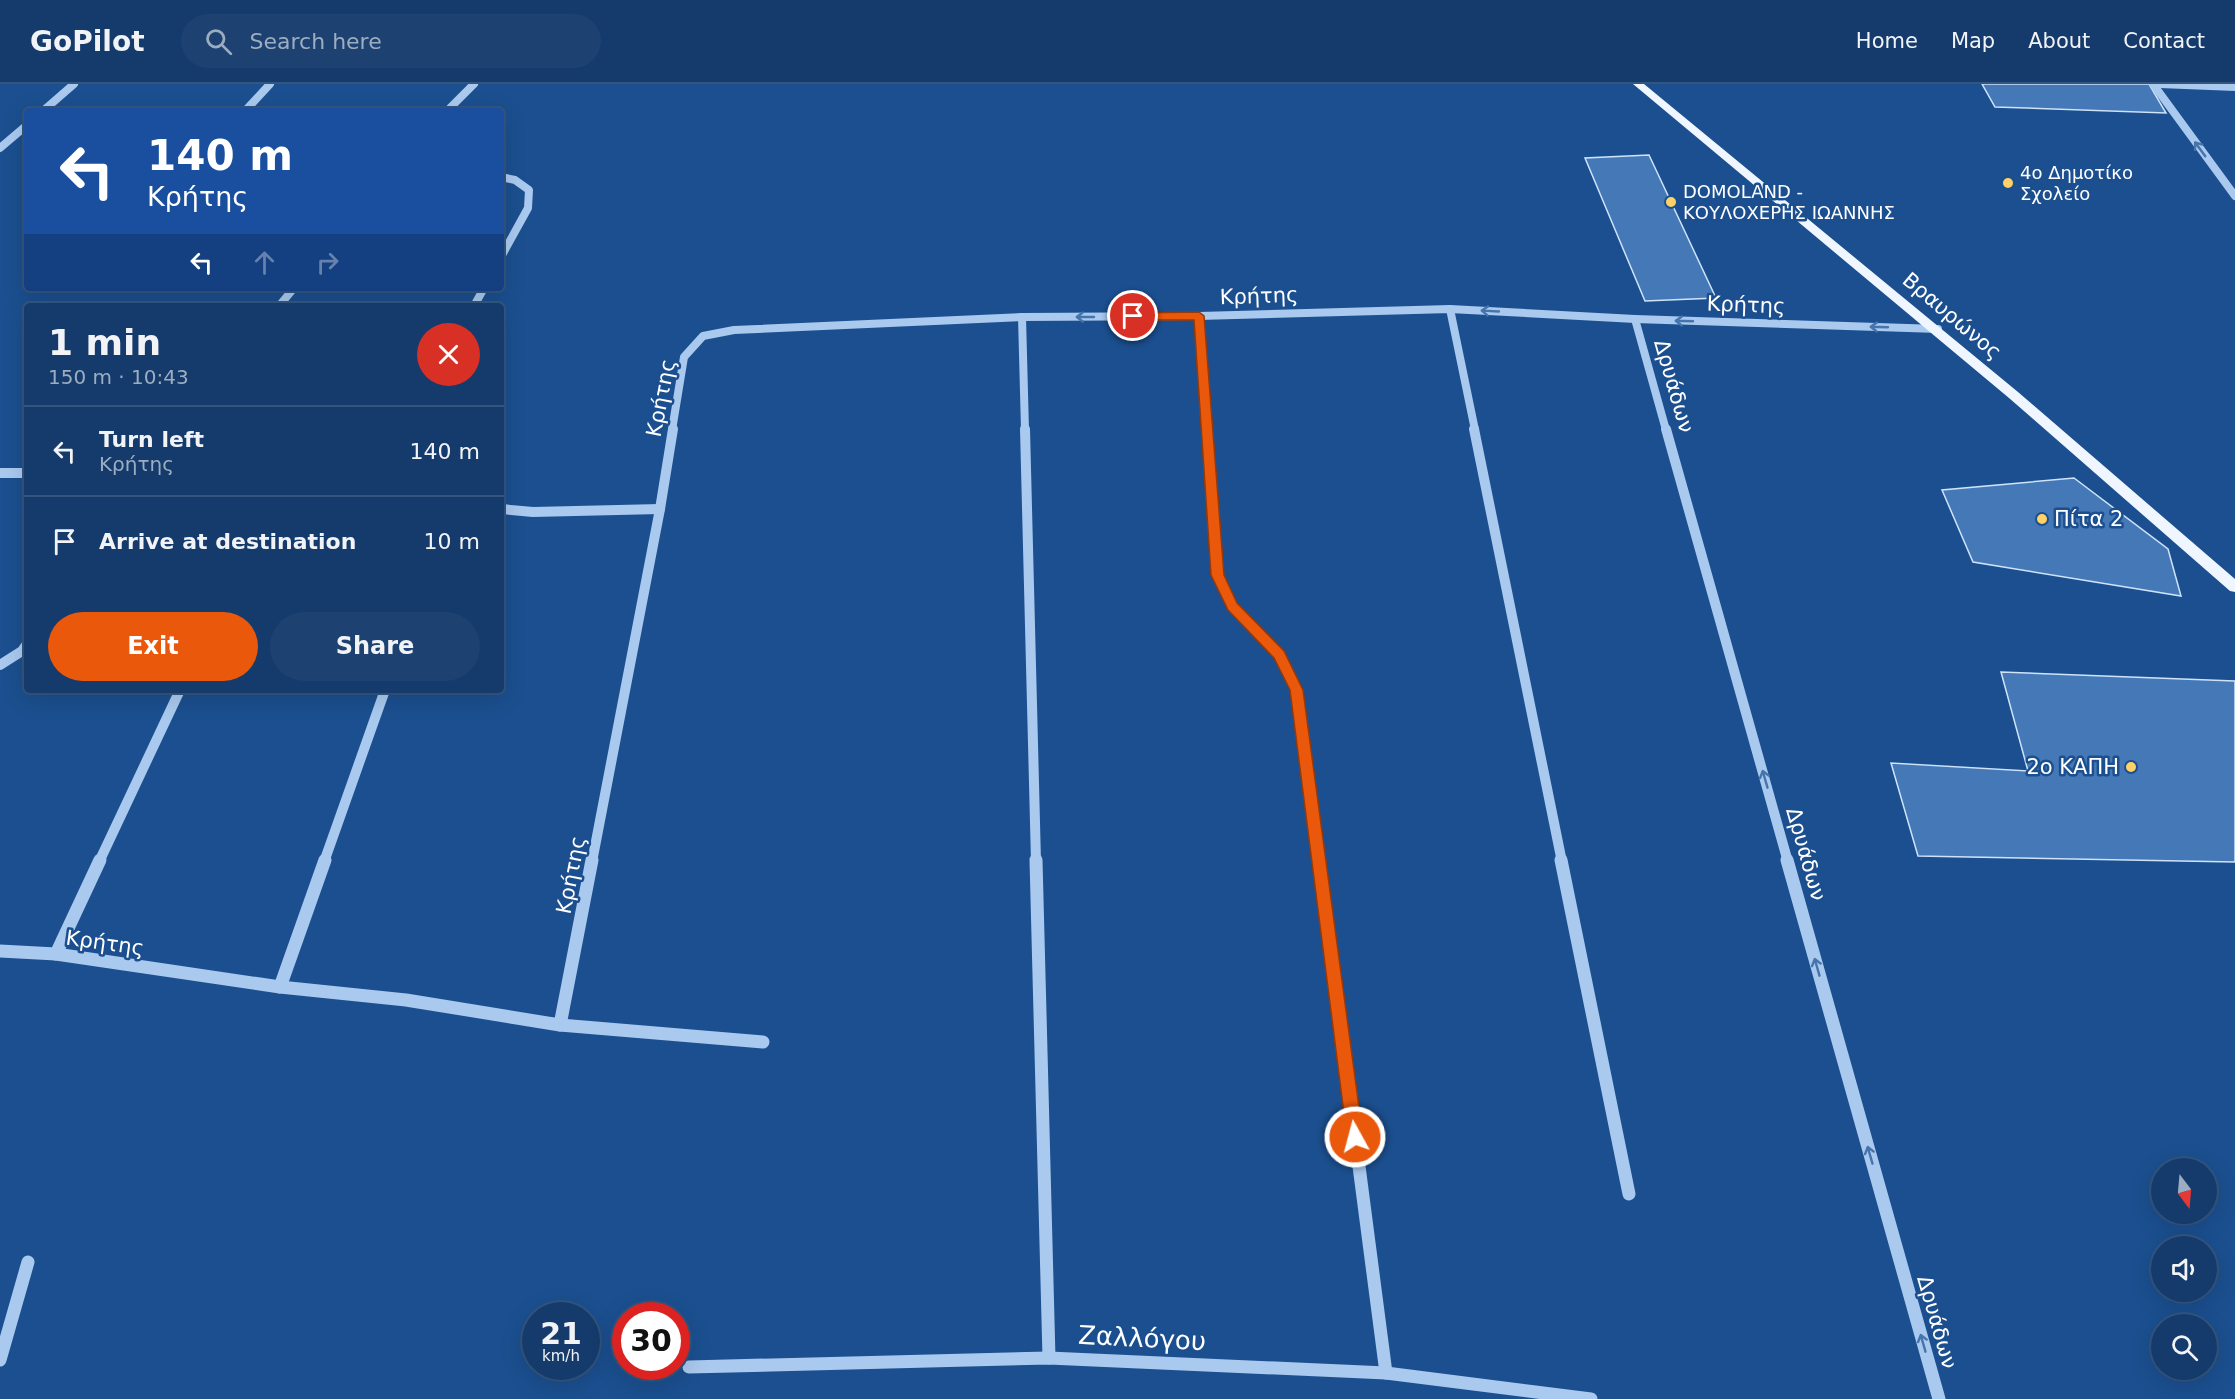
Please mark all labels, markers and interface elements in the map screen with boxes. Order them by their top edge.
search box [181,14,601,68]
text: GoPilot [30,25,145,58]
icon: search [202,25,235,58]
text: Search here [250,29,382,54]
text: Home [1856,29,1918,53]
text: Map [1951,29,1995,53]
text: About [2028,29,2090,53]
text: Contact [2123,29,2205,53]
text: 140 m [147,131,293,180]
icon: left [48,132,126,210]
one-way arrow [2194,142,2207,158]
place label: 4ο Δημοτίκο Σχολείο [2020,162,2133,204]
marker: 4ο Δημοτίκο Σχολείο [2001,176,2015,190]
text: Κρήτης [147,181,248,212]
place label: DOMOLAND - ΚΟΥΛΟΧΕΡΗΣ ΙΩΑΝΝΗΣ [1683,181,1895,223]
marker: DOMOLAND - ΚΟΥΛΟΧΕΡΗΣ ΙΩΑΝΝΗΣ [1664,195,1678,209]
icon: left [185,246,218,279]
icon: ahead [248,246,281,279]
icon: right [311,246,344,279]
street label: Βραυρώνος [1898,268,2006,364]
street label: Κρήτης [1219,283,1299,309]
pin [1107,290,1158,341]
street label: Κρήτης [1706,292,1786,318]
icon: arrive [1116,299,1149,332]
one-way arrow [1480,305,1500,316]
one-way arrow [1075,311,1095,323]
one-way arrow [1675,315,1695,326]
one-way arrow [1870,321,1890,333]
text: 1 min [48,322,161,363]
button: close [417,323,480,386]
street label: Δρυάδων [1649,337,1699,435]
street label: Κρήτης [642,357,680,439]
text: 150 m · 10:43 [48,365,189,389]
text: Turn left [99,427,204,452]
icon: left [48,435,81,468]
text: 140 m [410,439,480,464]
text: Κρήτης [99,452,174,476]
place label: Πίτα 2 [2054,507,2123,531]
marker: Πίτα 2 [2035,512,2049,526]
icon: arrive [48,525,81,558]
text: Arrive at destination [99,529,356,554]
text: 10 m [424,529,480,554]
button: Exit [48,612,258,681]
button: Share [270,612,480,681]
place label: 2ο ΚΑΠΗ [2026,755,2119,779]
marker: 2ο ΚΑΠΗ [2124,760,2138,774]
one-way arrow [1758,770,1770,789]
street label: Δρυάδων [1781,805,1831,903]
street label: Κρήτης [552,834,590,916]
street label: Κρήτης [64,926,146,960]
one-way arrow [1811,958,1822,977]
position arrow [1323,1105,1387,1169]
one-way arrow [1864,1146,1875,1165]
north arrow [2151,1158,2217,1224]
map controls [2151,1158,2217,1380]
button: sound [2151,1236,2217,1302]
street label: Δρυάδων [1912,1273,1962,1371]
speed limit sign: 30 [612,1302,690,1380]
button: search [2151,1314,2217,1380]
text: 21 [540,1316,582,1351]
street label: Ζαλλόγου [1077,1320,1207,1356]
one-way arrow [1917,1334,1928,1353]
text: km/h [542,1347,580,1365]

